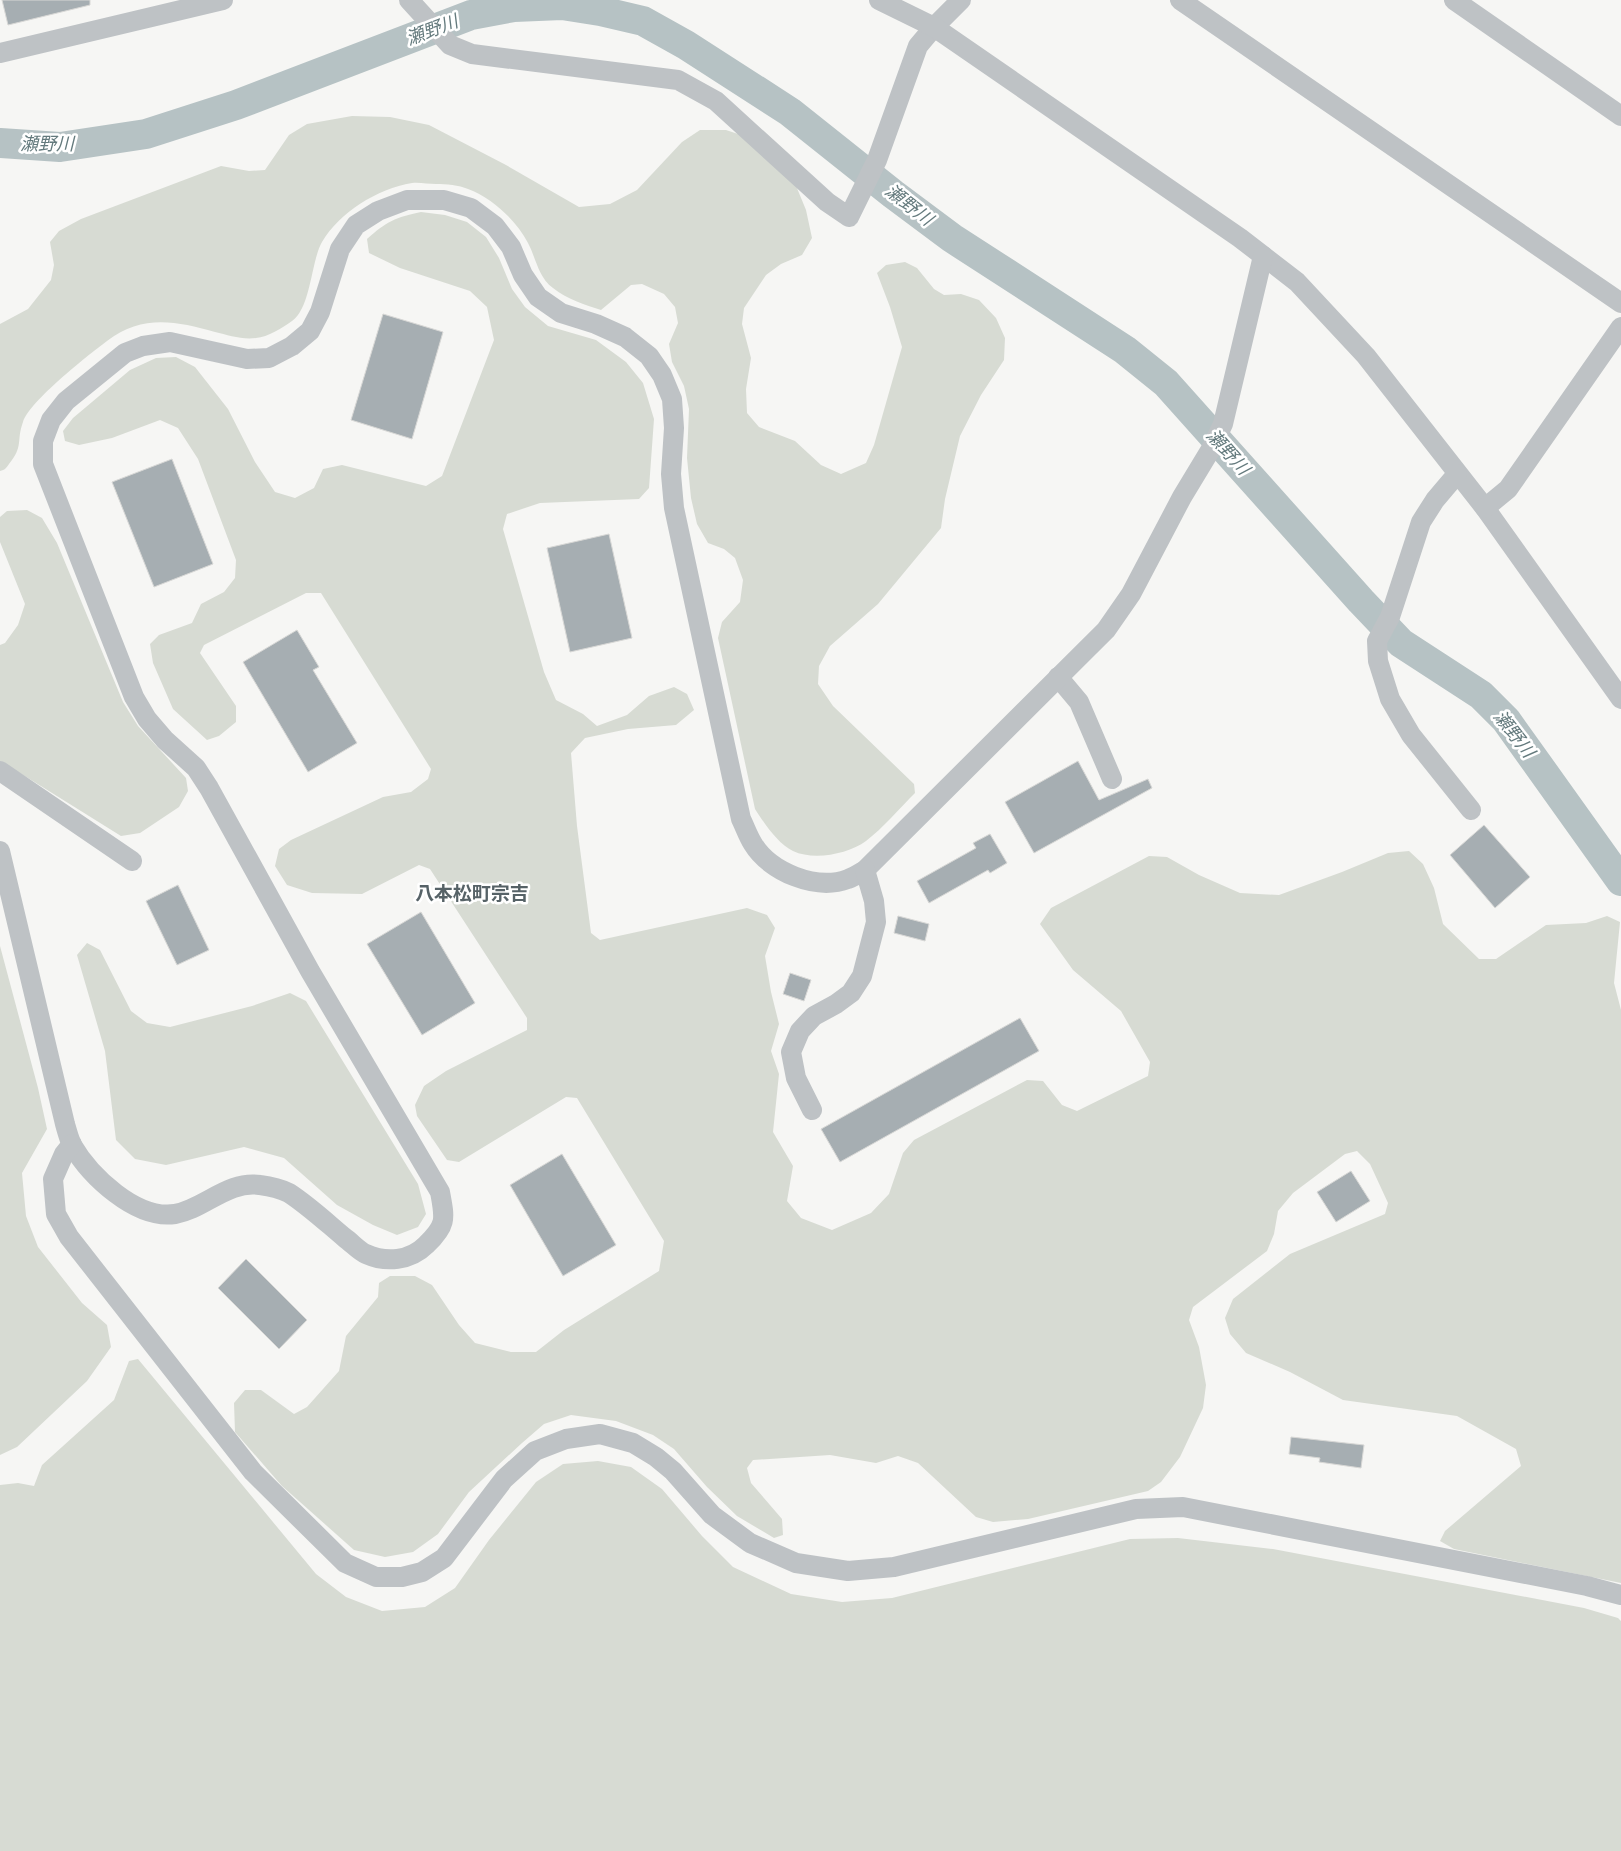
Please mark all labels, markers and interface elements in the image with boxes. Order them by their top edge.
water label: 瀬野川 [403,9,463,49]
water label: 瀬野川 [20,133,76,154]
water label: 瀬野川 [882,180,939,231]
water label: 瀬野川 [1203,425,1256,480]
water label: 瀬野川 [1489,706,1541,763]
district label: 八本松町宗吉 [415,882,529,905]

